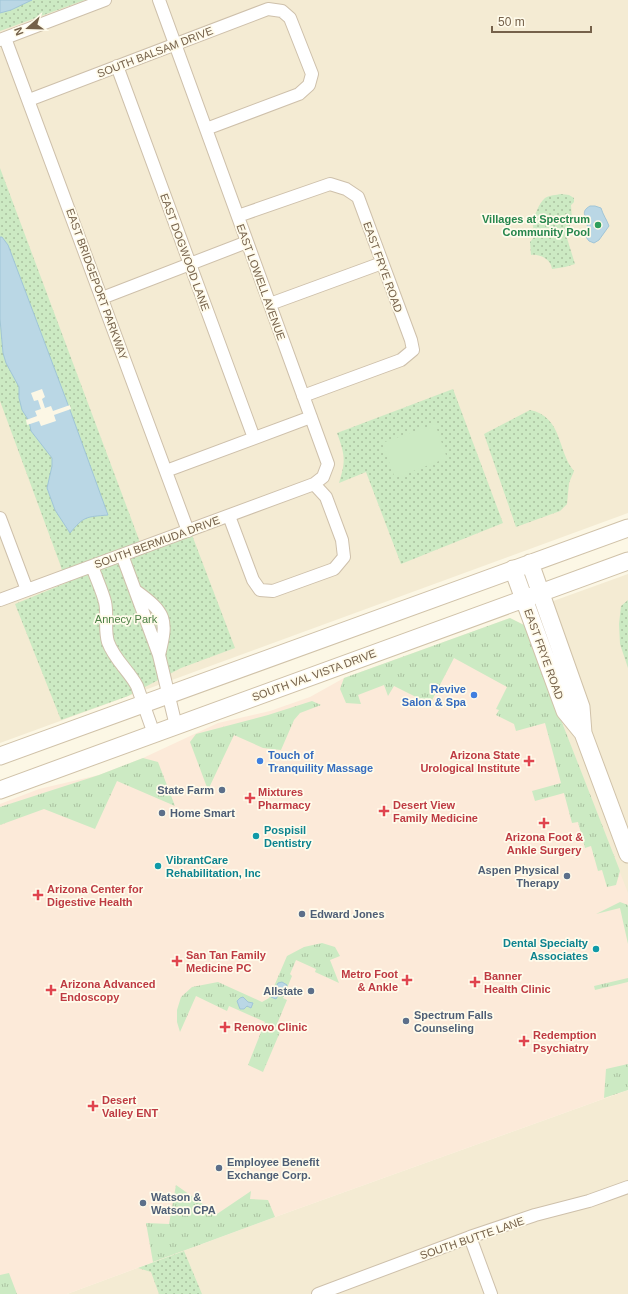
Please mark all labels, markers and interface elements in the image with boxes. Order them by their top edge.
north arrow [8,8,48,48]
scale bar [492,8,591,34]
text: 50 m [498,15,525,29]
street label: SOUTH BALSAM DRIVE [96,24,214,80]
text: N [12,26,26,37]
street label: EAST DOGWOOD LANE [158,192,212,312]
street label: EAST BRIDGEPORT PARKWAY [64,207,130,362]
place label: Villages at Spectrum Community Pool [482,213,590,238]
street label: EAST FRYE ROAD [361,220,405,314]
marker: Villages at Spectrum Community Pool [593,220,603,230]
street label: EAST LOWELL AVENUE [234,222,288,342]
street label: SOUTH BERMUDA DRIVE [93,514,221,570]
street label: EAST FRYE ROAD [522,607,566,701]
park label: Annecy Park [95,613,158,625]
street label: SOUTH VAL VISTA DRIVE [250,647,378,703]
place label: Revive Salon & Spa [402,683,467,708]
marker: Revive Salon & Spa [469,690,479,700]
place label: Touch of Tranquility Massage [268,749,373,774]
place label: Arizona State Urological Institute [420,749,520,774]
marker: Arizona State Urological Institute [523,755,535,767]
marker: Touch of Tranquility Massage [255,756,265,766]
place label: State Farm [157,784,214,796]
marker: State Farm [217,785,227,795]
place label: Mixtures Pharmacy [258,786,311,811]
marker: Mixtures Pharmacy [245,793,255,803]
place label: Desert View Family Medicine [393,799,478,824]
marker: Desert View Family Medicine [378,805,390,817]
place label: Home Smart [170,807,235,819]
marker: Home Smart [157,808,167,818]
marker: Arizona Foot & Ankle Surgery [538,817,550,829]
place label: Pospisil Dentistry [264,824,313,849]
marker: Pospisil Dentistry [251,831,261,841]
place label: Arizona Foot & Ankle Surgery [505,831,583,856]
place label: VibrantCare Rehabilitation, Inc [166,854,261,879]
marker: VibrantCare Rehabilitation, Inc [153,861,163,871]
place label: Aspen Physical Therapy [478,864,560,889]
marker: Aspen Physical Therapy [562,871,572,881]
place label: Arizona Center for Digestive Health [47,883,144,908]
marker: Arizona Center for Digestive Health [32,889,44,901]
place label: Edward Jones [310,908,385,920]
marker: Edward Jones [297,909,307,919]
place label: Dental Specialty Associates [503,937,589,962]
marker: Dental Specialty Associates [591,944,601,954]
place label: San Tan Family Medicine PC [186,949,267,974]
marker: San Tan Family Medicine PC [171,955,183,967]
place label: Metro Foot & Ankle [341,968,398,993]
place label: Banner Health Clinic [484,970,551,995]
marker: Metro Foot & Ankle [401,974,413,986]
marker: Banner Health Clinic [469,976,481,988]
place label: Arizona Advanced Endoscopy [60,978,156,1003]
marker: Arizona Advanced Endoscopy [45,984,57,996]
place label: Allstate [263,985,303,997]
marker: Allstate [306,986,316,996]
place label: Spectrum Falls Counseling [414,1009,493,1034]
marker: Spectrum Falls Counseling [401,1016,411,1026]
marker: Renovo Clinic [219,1021,231,1033]
place label: Renovo Clinic [234,1021,307,1033]
place label: Redemption Psychiatry [533,1029,597,1054]
marker: Redemption Psychiatry [518,1035,530,1047]
place label: Desert Valley ENT [102,1094,159,1119]
marker: Desert Valley ENT [87,1100,99,1112]
place label: Employee Benefit Exchange Corp. [227,1156,320,1181]
marker: Employee Benefit Exchange Corp. [214,1163,224,1173]
place label: Watson & Watson CPA [151,1191,216,1216]
marker: Watson & Watson CPA [138,1198,148,1208]
street label: SOUTH BUTTE LANE [418,1215,526,1261]

